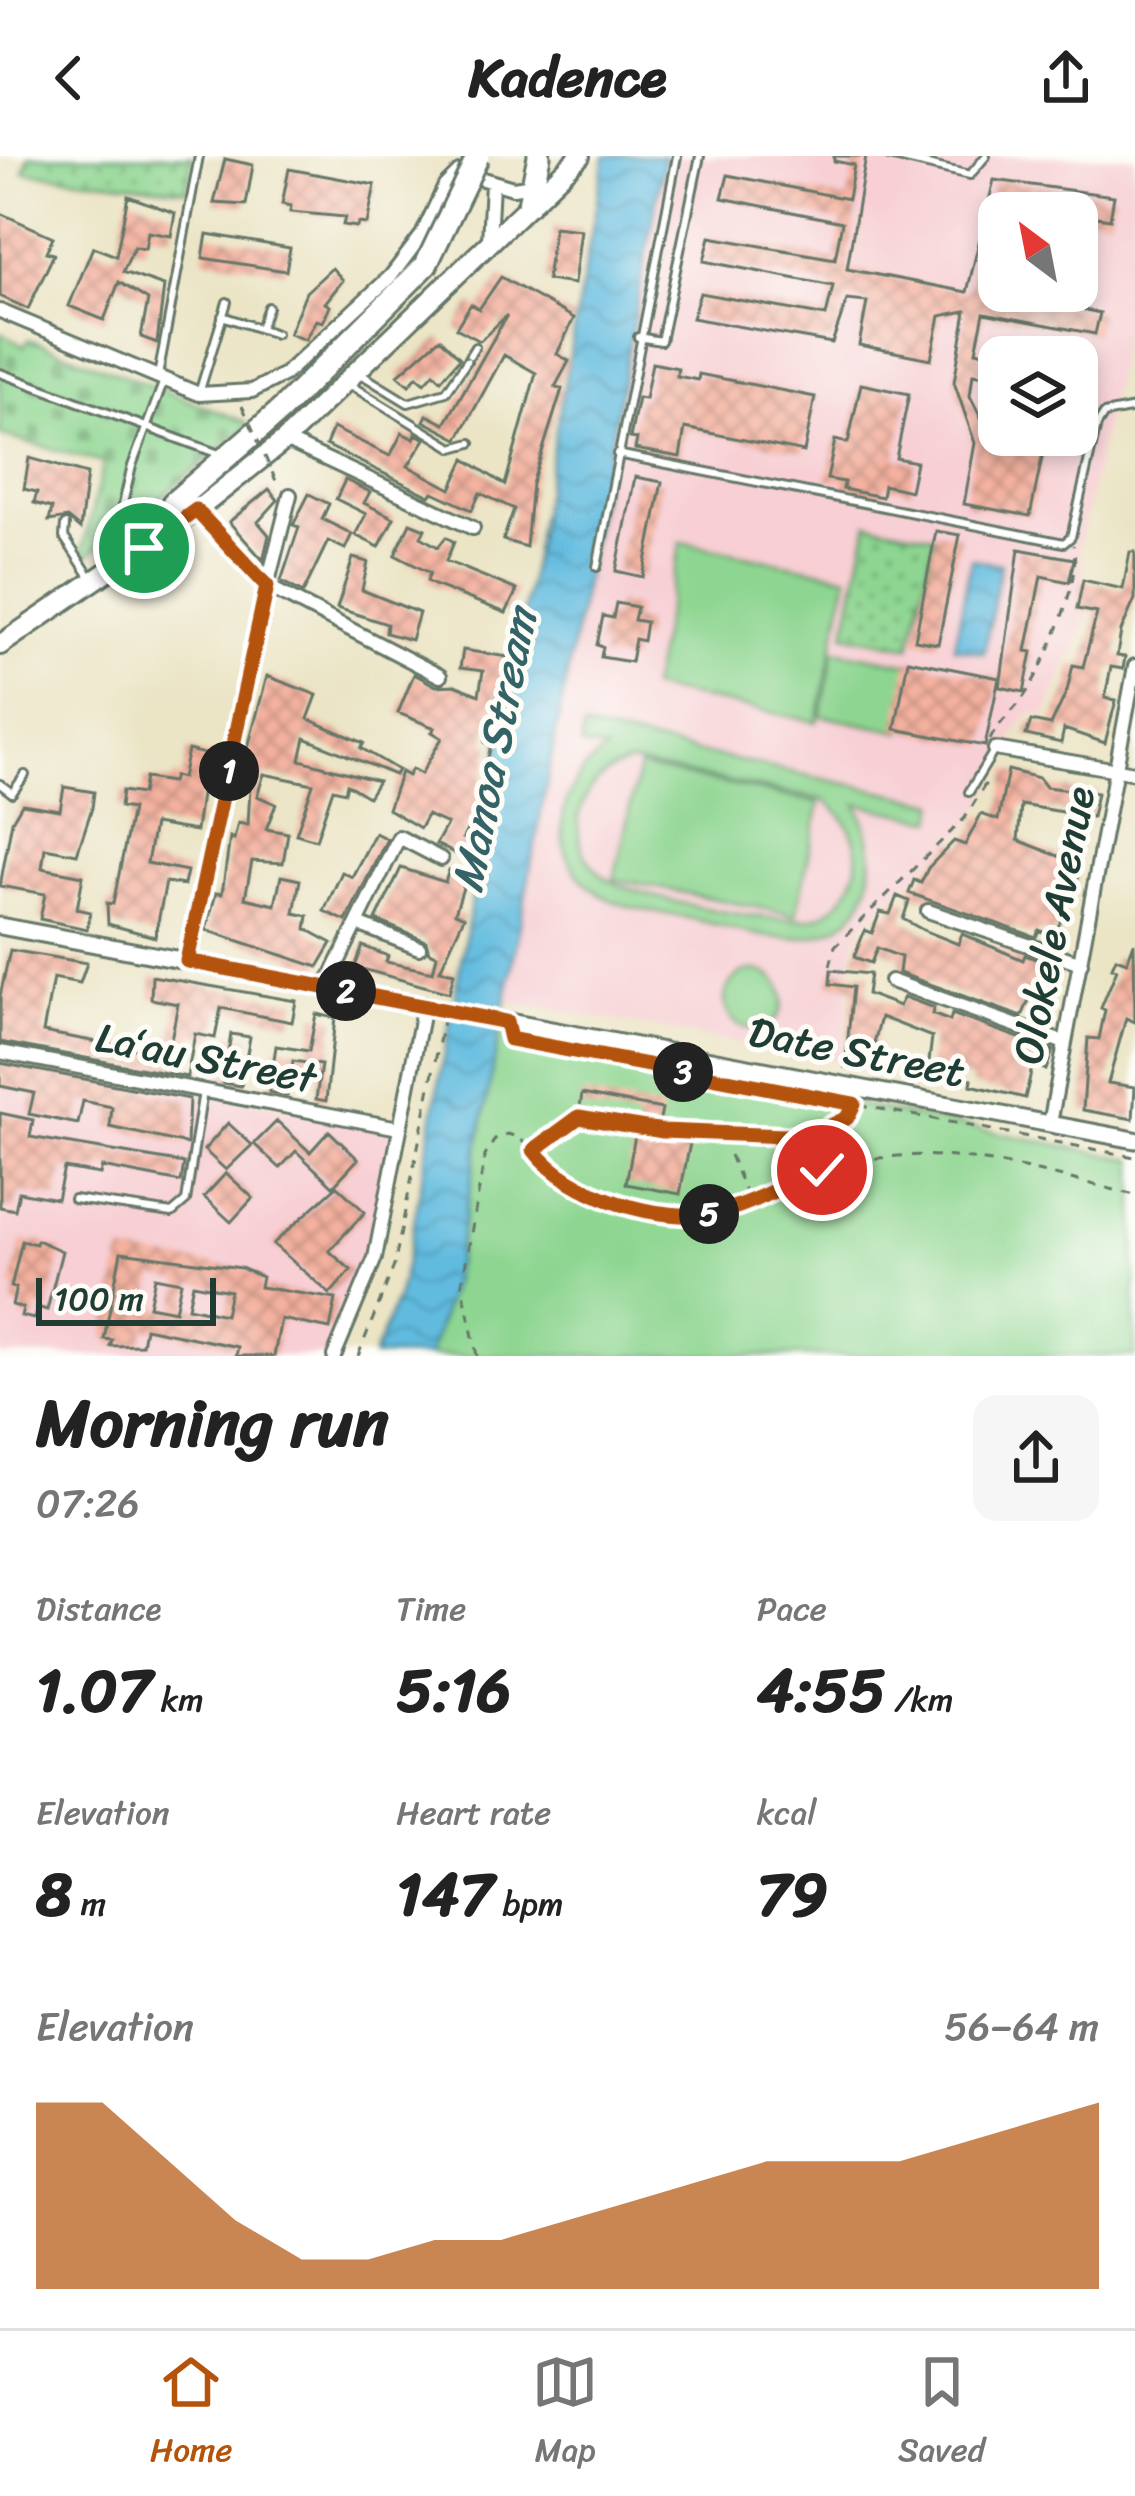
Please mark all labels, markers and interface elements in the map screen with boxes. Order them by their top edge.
text: Kadence [468,30,667,126]
icon: back [36,45,102,111]
icon: share [1033,45,1099,111]
north arrow [978,192,1098,312]
map controls [978,192,1098,456]
button: layers [978,336,1098,456]
pin [93,497,195,599]
icon: arrive [111,515,177,581]
water label: Manoa Stream [427,597,562,899]
pin: 1 [199,741,259,801]
text: 1 [222,742,236,800]
street label: Olokele Avenue [991,780,1117,1070]
pin: 2 [316,961,376,1021]
text: 2 [336,962,356,1020]
street label: Date Street [742,995,971,1109]
street label: Laʻau Street [89,1000,324,1116]
pin: 3 [653,1042,713,1102]
text: 3 [674,1043,692,1101]
pin [771,1119,873,1221]
icon: check [789,1137,855,1203]
pin: 5 [679,1184,739,1244]
text: 5 [699,1185,719,1243]
text: 100 m [54,1270,144,1328]
scale bar [36,1272,216,1325]
text: Morning run [36,1365,389,1482]
button: share [973,1395,1099,1521]
text: 07:26 [36,1469,139,1538]
text: Distance [36,1580,161,1638]
text: Time [396,1580,466,1638]
text: Pace [757,1580,827,1638]
text: 1.07 [36,1638,152,1744]
text: 5:16 [396,1638,511,1744]
text: 4:55 [757,1638,886,1744]
text: km [152,1671,204,1729]
text: /km [886,1671,953,1729]
text: Elevation [36,1784,170,1842]
text: Heart rate [396,1784,551,1842]
text: kcal [757,1784,817,1842]
text: 8 [36,1842,72,1948]
text: 147 [396,1842,494,1948]
text: 79 [757,1842,828,1948]
text: m [72,1875,106,1933]
text: bpm [494,1875,563,1933]
text: Elevation [36,1992,194,2061]
text: 56–64 m [944,1992,1099,2061]
tab: Home [150,2349,232,2479]
tab: Map [532,2349,598,2479]
tab: Saved [898,2349,985,2479]

